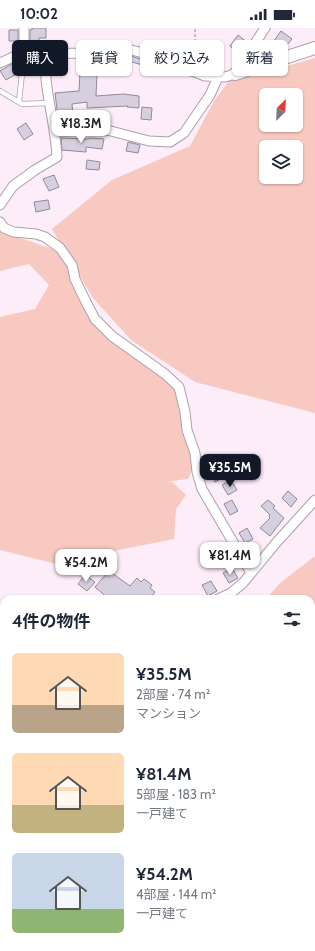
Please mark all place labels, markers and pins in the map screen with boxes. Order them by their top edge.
pin: ¥18.3M [48,110,114,144]
pin: ¥35.5M [197,454,263,488]
pin: ¥81.4M [197,542,263,576]
pin: ¥54.2M [53,549,119,583]

